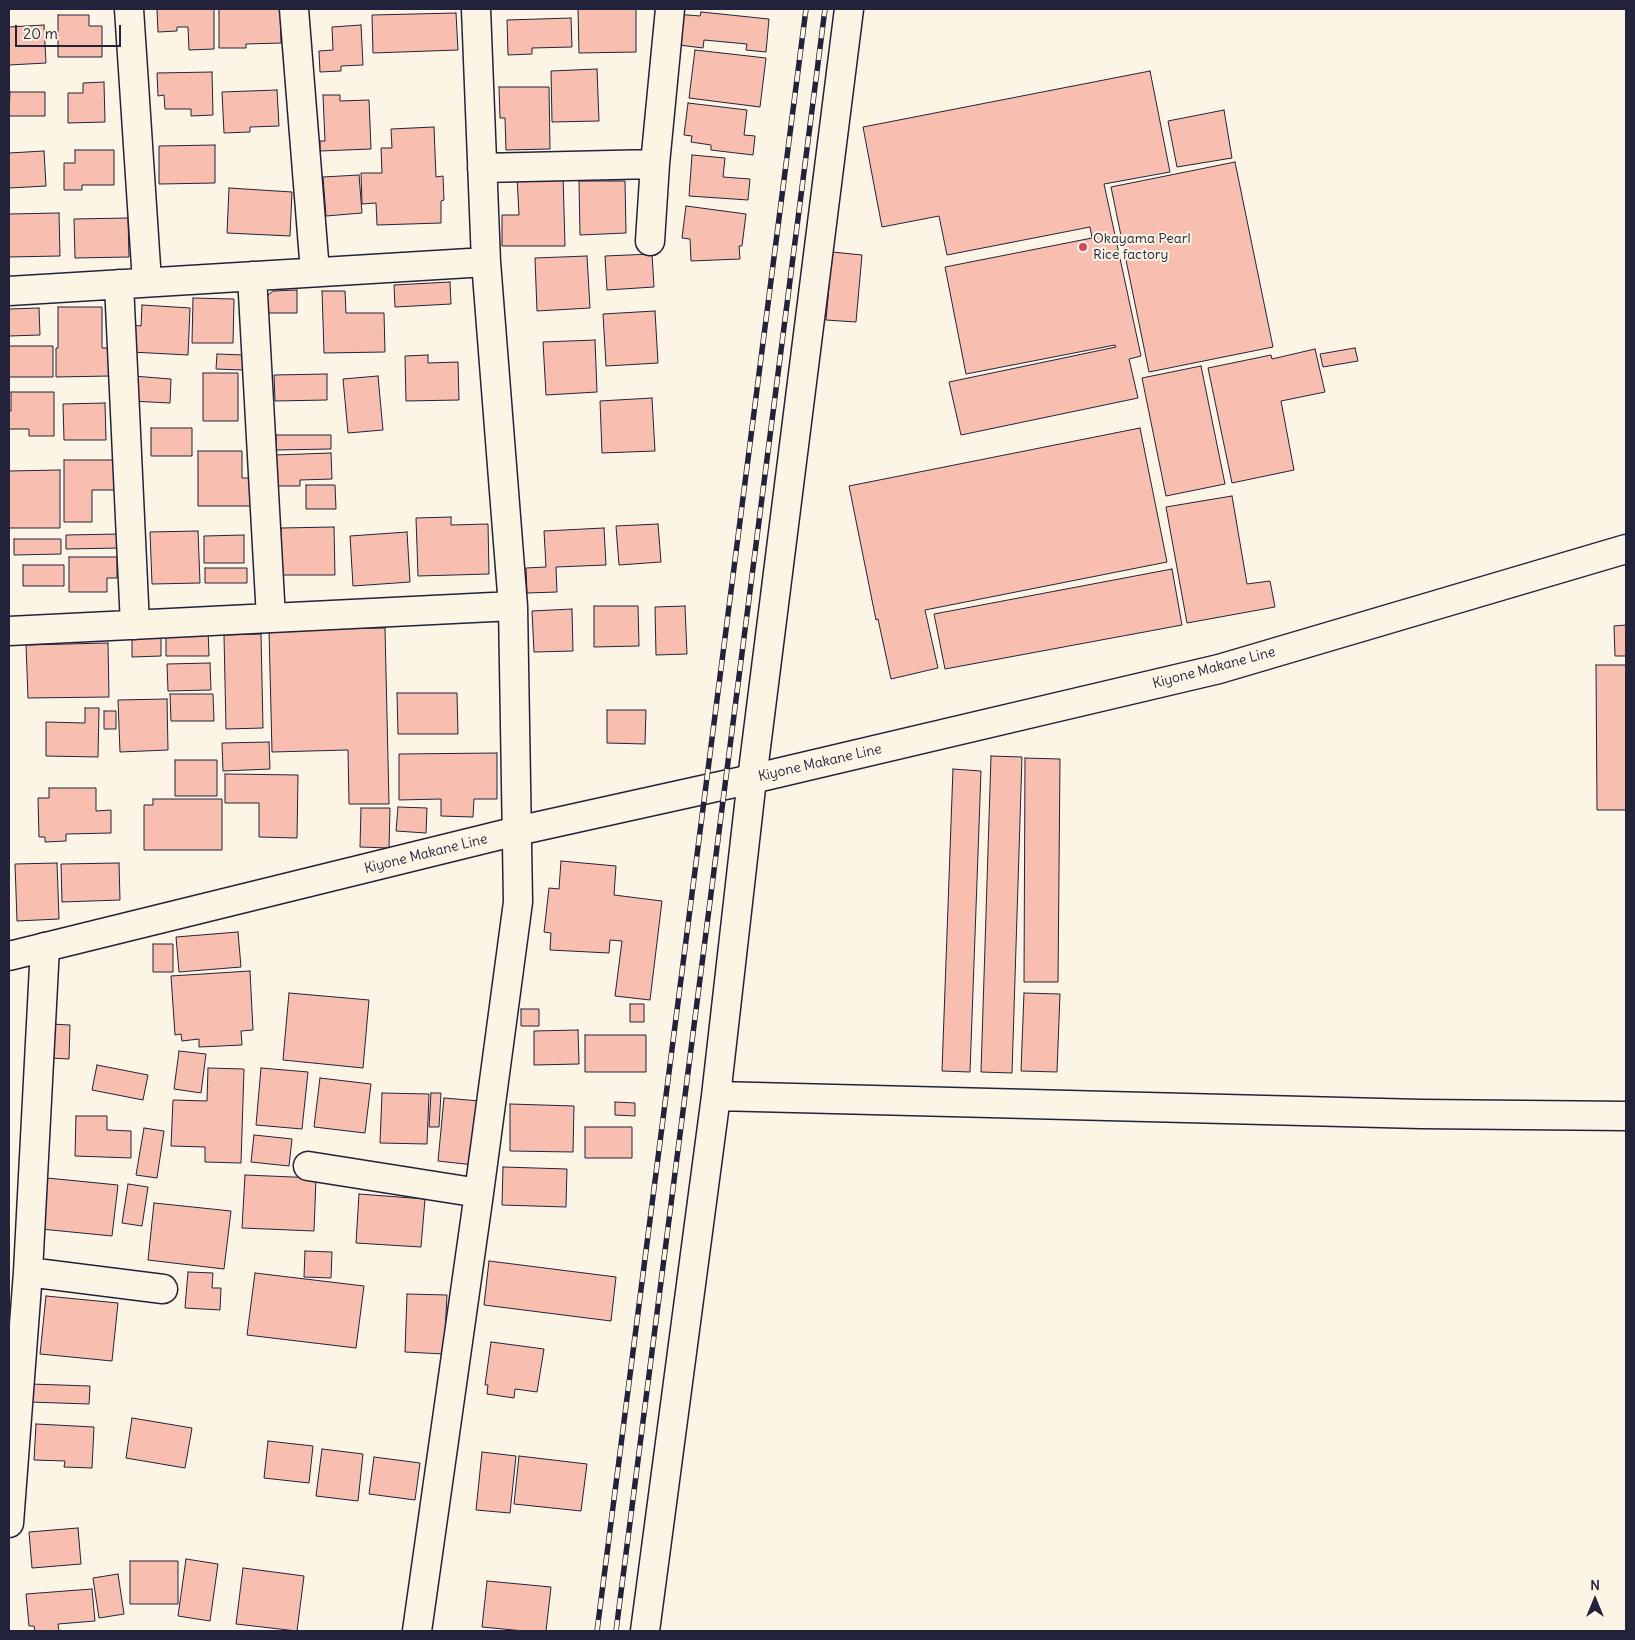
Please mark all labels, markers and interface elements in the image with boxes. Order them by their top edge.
scale bar [18,15,124,47]
text: 20 m [23,24,58,43]
place label: Okayama Pearl Rice factory [1093,231,1191,264]
marker: Okayama Pearl Rice factory [1077,241,1089,253]
street label: Kiyone Makane Line [1151,644,1277,692]
street label: Kiyone Makane Line [757,741,883,785]
street label: Kiyone Makane Line [363,831,489,877]
north arrow [1570,1575,1620,1625]
text: N [1590,1576,1600,1594]

